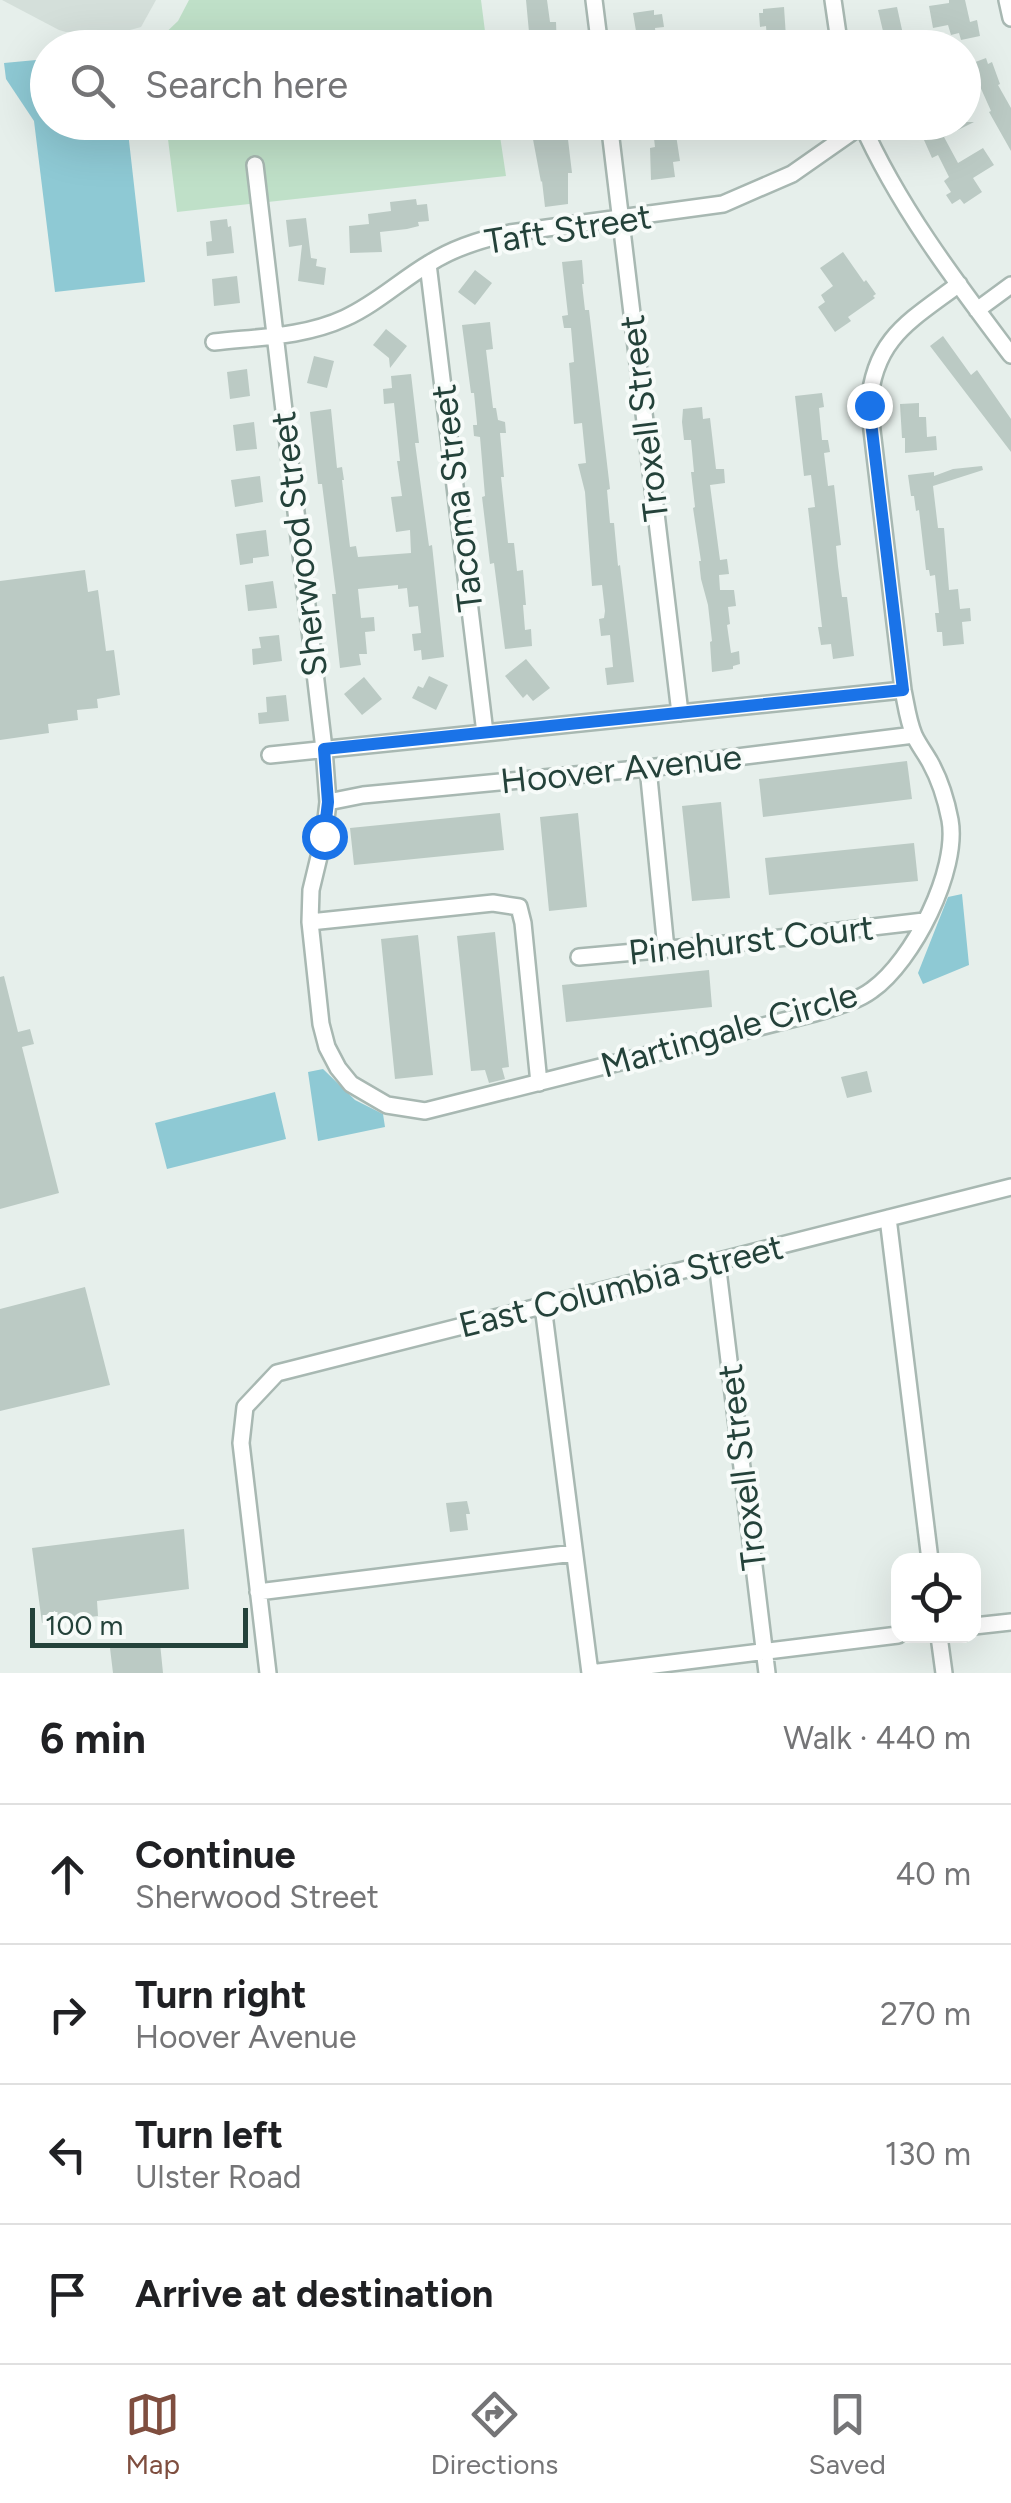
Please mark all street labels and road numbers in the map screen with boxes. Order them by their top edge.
street label: Taft Street [482,195,654,263]
street label: Troxell Street [611,313,677,523]
street label: Tacoma Street [422,382,492,614]
street label: Sherwood Street [262,409,336,679]
street label: Hoover Avenue [498,735,744,803]
street label: Pinehurst Court [626,906,876,974]
street label: Martingale Circle [596,973,862,1087]
street label: East Columbia Street [455,1225,787,1347]
street label: Troxell Street [709,1362,775,1572]

